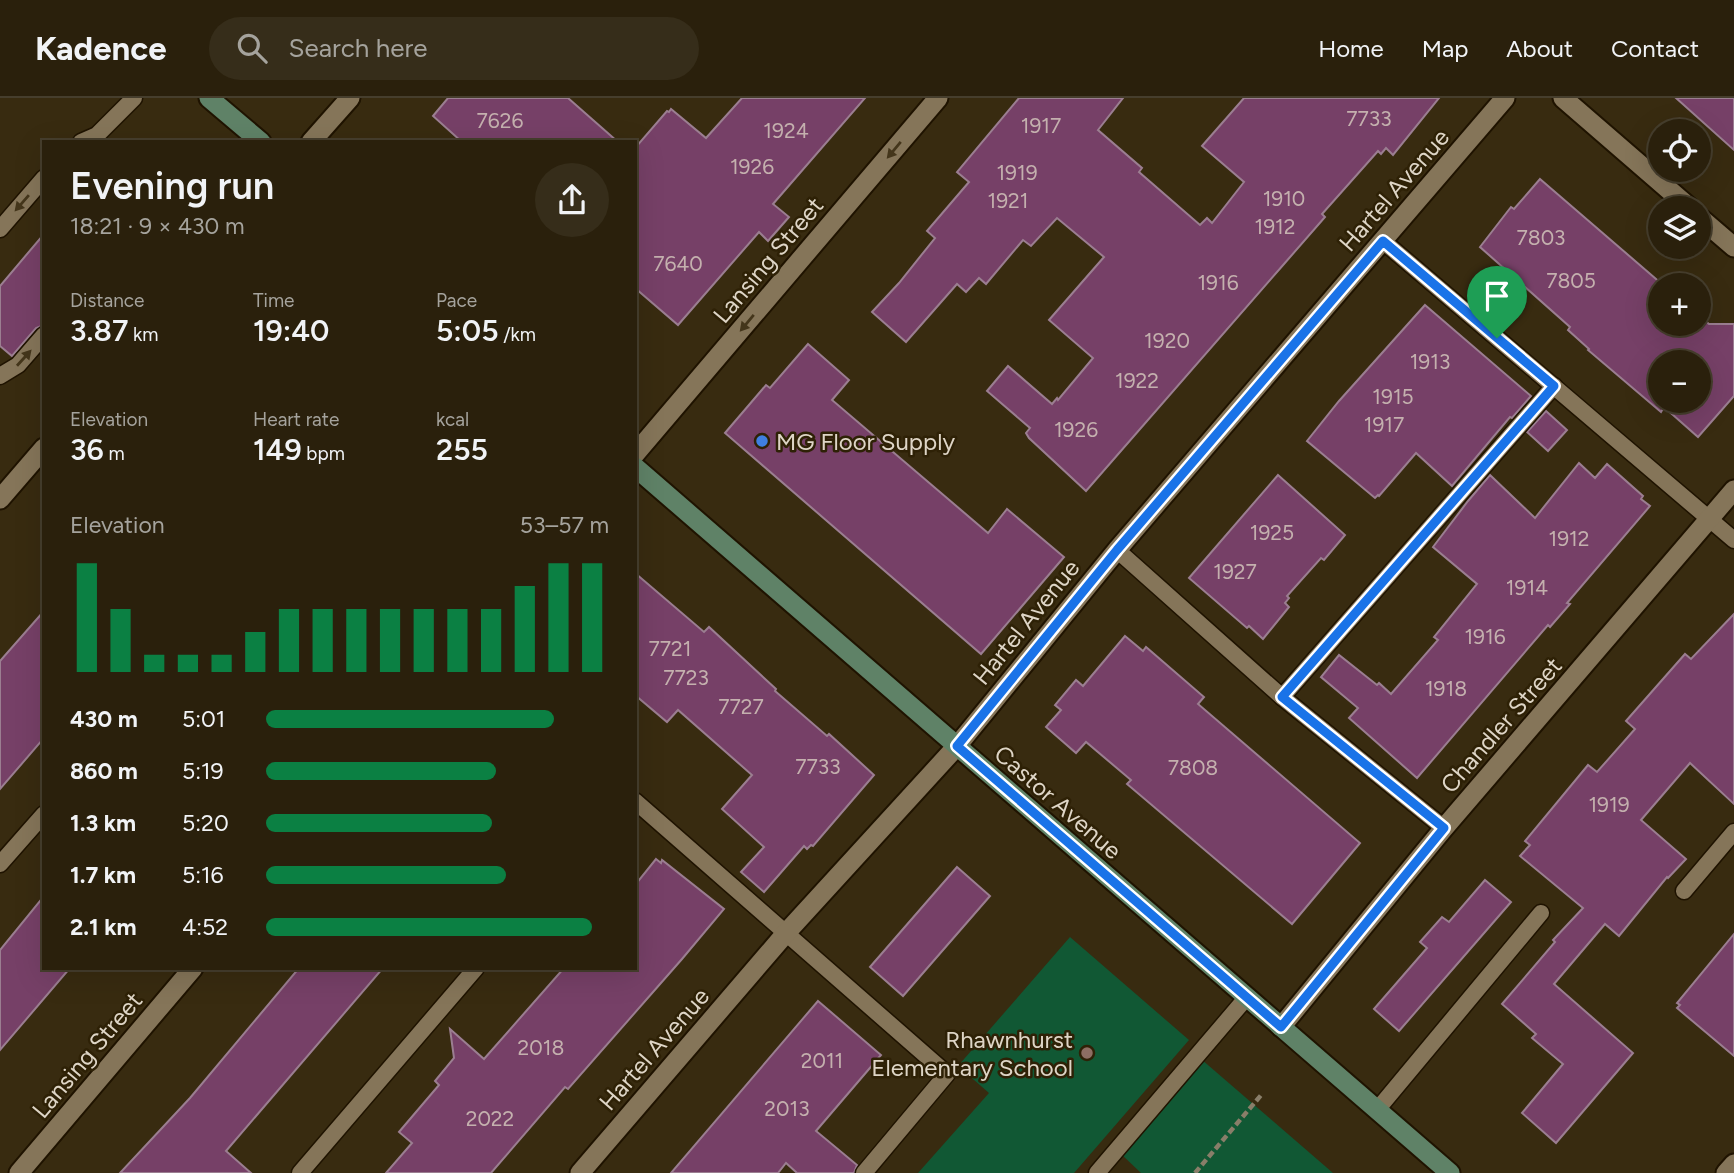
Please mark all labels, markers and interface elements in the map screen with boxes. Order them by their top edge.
search box [209,17,699,80]
text: Kadence [35,29,167,68]
icon: search [233,29,271,67]
text: Search here [289,32,427,64]
text: Home [1318,34,1384,63]
text: Map [1422,34,1468,63]
text: About [1506,34,1573,63]
text: Contact [1611,34,1699,63]
house number: 7733 [1346,106,1392,131]
house number: 7626 [477,108,524,133]
house number: 1917 [1021,113,1061,138]
house number: 1924 [763,118,809,143]
map controls [1648,119,1711,413]
button: locate [1648,119,1711,182]
street label: Hartel Avenue [1333,123,1455,257]
one-way arrow [886,141,902,159]
house number: 1926 [730,154,774,179]
house number: 1919 [996,160,1038,185]
text: Evening run [70,163,274,209]
button: share [535,163,609,237]
house number: 1910 [1263,186,1305,211]
house number: 1921 [988,188,1028,213]
street label: Lansing Street [707,191,829,329]
one-way arrow [15,195,30,212]
button: layers [1648,196,1711,259]
text: 18:21 · 9 × 430 m [70,212,245,240]
house number: 1912 [1255,214,1295,239]
house number: 7803 [1516,225,1566,250]
house number: 7640 [653,251,703,276]
pin [1467,266,1527,338]
house number: 7805 [1546,268,1596,293]
house number: 1916 [1197,270,1239,295]
button: + [1648,273,1711,336]
icon: arrive [1478,277,1516,315]
text: Distance [70,289,144,312]
text: Time [253,289,294,312]
text: Pace [436,289,477,312]
text: 3.87 [70,312,128,349]
text: 19:40 [253,312,329,349]
text: 5:05 [436,312,499,349]
one-way arrow [739,314,755,332]
text: km [128,323,158,346]
text: /km [499,323,536,346]
house number: 1920 [1144,328,1190,353]
house number: 1913 [1410,349,1450,374]
one-way arrow [15,350,31,367]
button: − [1648,350,1711,413]
house number: 1922 [1115,368,1159,393]
house number: 1915 [1372,384,1414,409]
text: Elevation [70,408,148,431]
text: Heart rate [253,408,339,431]
text: kcal [436,408,469,431]
house number: 1917 [1364,412,1404,437]
house number: 1926 [1054,417,1098,442]
place label: MG Floor Supply [776,427,955,456]
text: 36 [70,431,104,468]
text: 149 [253,431,302,468]
text: 255 [436,431,488,468]
marker: MG Floor Supply [754,433,770,449]
text: m [104,442,125,465]
text: bpm [302,442,345,465]
text: Elevation [70,511,165,539]
text: 53–57 m [520,511,609,539]
house number: 1925 [1250,520,1294,545]
house number: 1912 [1549,526,1589,551]
street label: Hartel Avenue [967,553,1085,691]
house number: 1927 [1213,559,1257,584]
house number: 1914 [1506,575,1548,600]
house number: 1916 [1464,624,1506,649]
house number: 7721 [649,636,691,661]
street label: Chandler Street [1434,651,1568,799]
house number: 7723 [663,665,709,690]
house number: 1918 [1425,676,1467,701]
house number: 7727 [718,694,764,719]
text: 430 m [70,705,138,733]
text: 5:01 [182,705,225,733]
street label: Castor Avenue [989,739,1127,865]
house number: 7733 [795,754,841,779]
house number: 7808 [1168,755,1218,780]
text: 860 m [70,757,138,785]
text: 5:19 [182,757,224,785]
house number: 1919 [1588,792,1630,817]
text: 1.3 km [70,809,136,837]
text: 5:20 [182,809,229,837]
text: 1.7 km [70,861,136,889]
text: 5:16 [182,861,224,889]
text: 2.1 km [70,913,137,941]
text: 4:52 [182,913,228,941]
street label: Hartel Avenue [593,982,715,1116]
street label: Lansing Street [26,986,148,1124]
place label: Rhawnhurst Elementary School [871,1025,1073,1082]
house number: 2018 [518,1035,564,1060]
marker: Rhawnhurst Elementary School [1079,1045,1095,1061]
house number: 2011 [801,1048,843,1073]
house number: 2013 [764,1096,810,1121]
house number: 2022 [466,1106,514,1131]

